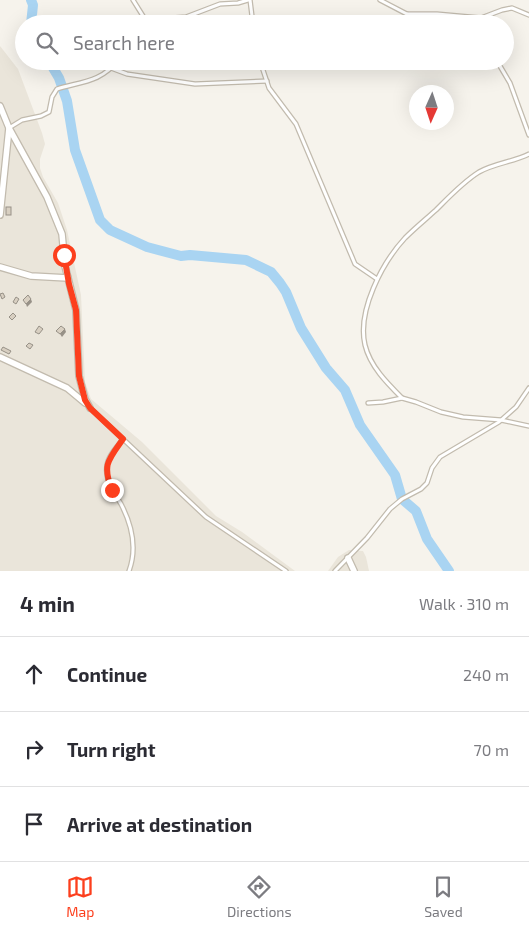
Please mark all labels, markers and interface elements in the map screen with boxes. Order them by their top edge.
search box [15,15,514,70]
icon: search [33,29,61,57]
text: Search here [73,31,175,54]
north arrow [409,85,454,130]
route start [53,244,76,267]
route end [101,479,124,502]
text: 4 min [20,591,75,616]
text: Walk · 310 m [419,594,509,613]
icon: ahead [20,660,48,688]
text: Continue [67,663,147,686]
text: 240 m [463,665,509,684]
icon: right [20,735,48,763]
text: Turn right [67,738,155,761]
text: 70 m [474,740,509,759]
icon: arrive [20,810,48,838]
text: Arrive at destination [67,813,252,836]
tab: Map [66,873,94,920]
tab: Directions [227,873,292,920]
tab: Saved [424,873,463,920]

